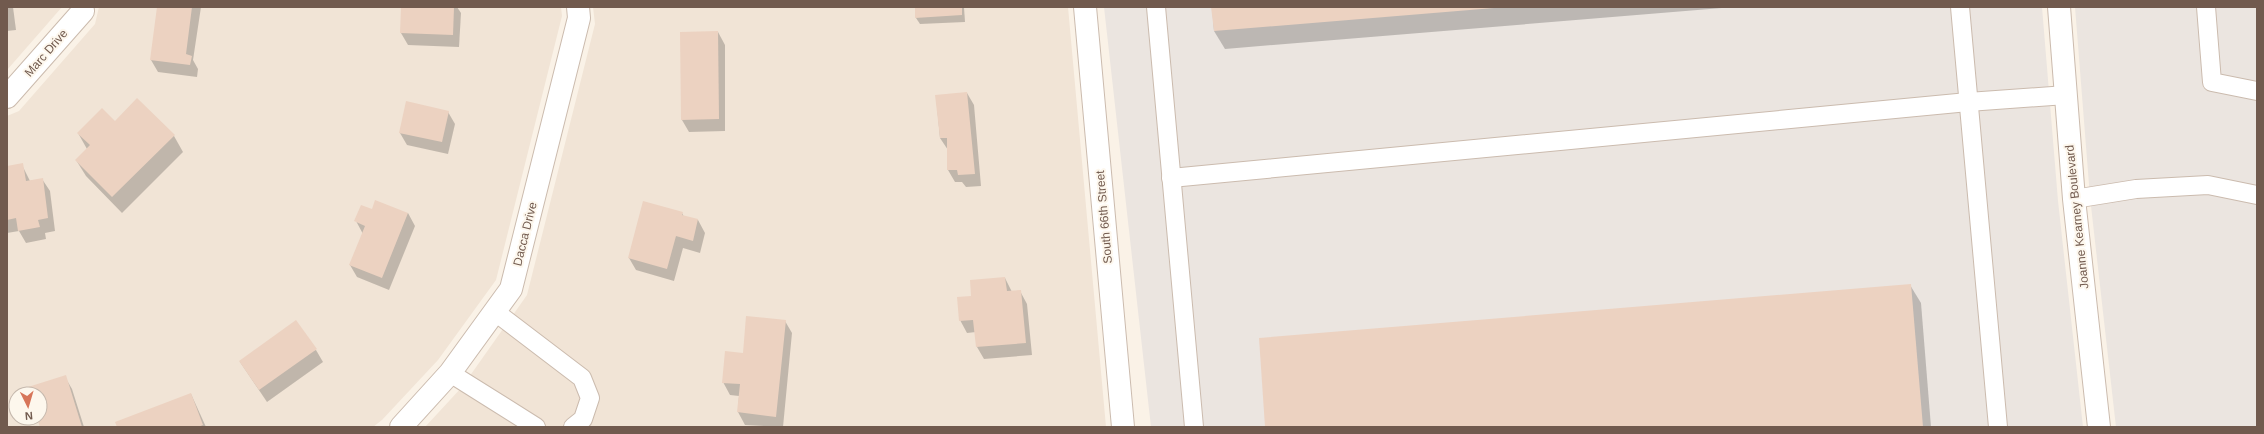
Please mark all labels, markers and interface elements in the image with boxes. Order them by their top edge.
street label: Marc Drive [22,26,71,79]
street label: Joanne Kearney Boulevard [2062,144,2092,290]
street label: South 66th Street [1093,169,1115,264]
street label: Dacca Drive [510,200,540,267]
north arrow [8,386,48,426]
text: N [24,410,33,422]

